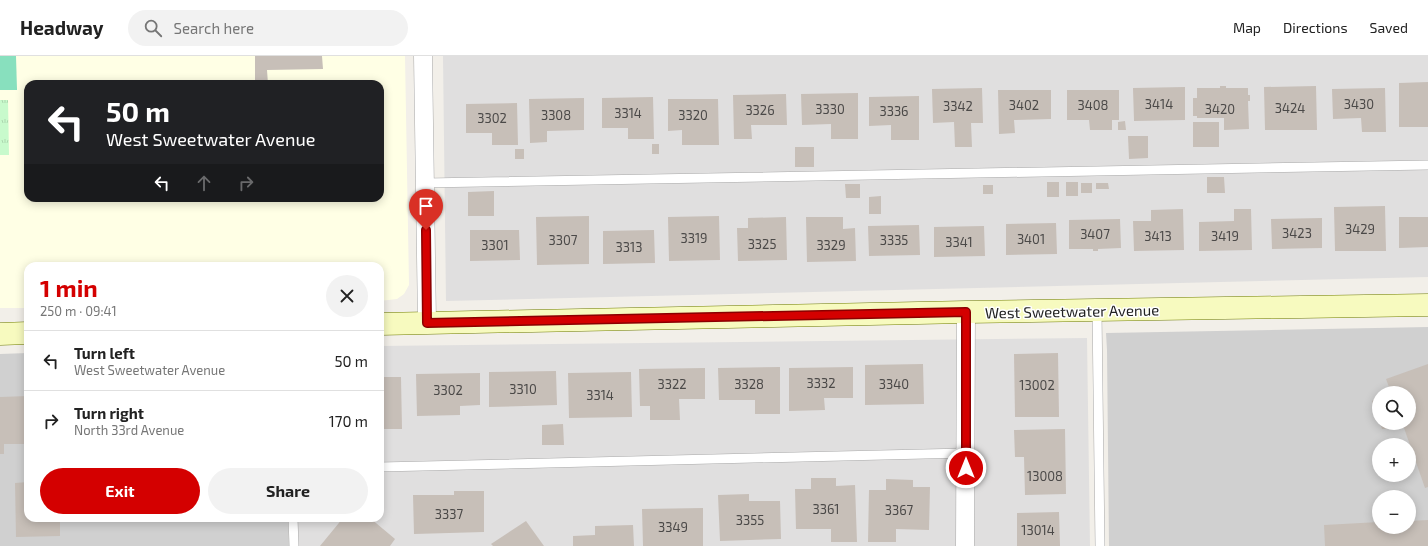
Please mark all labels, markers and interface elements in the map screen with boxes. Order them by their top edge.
search box [128,10,408,46]
text: Headway [20,16,104,39]
icon: search [142,17,164,39]
text: Search here [174,19,254,37]
text: Map [1233,19,1261,36]
text: Directions [1283,19,1348,36]
text: Saved [1370,19,1408,36]
text: 50 m [106,94,170,128]
icon: left [40,96,92,148]
house number: 3414 [1145,96,1173,112]
house number: 3430 [1344,96,1374,112]
house number: 3402 [1009,97,1039,113]
house number: 3408 [1078,97,1108,113]
house number: 3342 [943,98,973,114]
house number: 3424 [1275,100,1305,116]
house number: 3330 [815,101,845,117]
house number: 3420 [1205,101,1235,117]
house number: 3326 [745,102,775,118]
house number: 3336 [879,103,909,119]
house number: 3314 [614,105,642,121]
house number: 3308 [541,107,571,123]
house number: 3320 [678,107,708,123]
house number: 3302 [477,110,507,126]
text: West Sweetwater Avenue [106,128,315,150]
icon: left [151,172,173,194]
icon: ahead [193,172,215,194]
icon: right [235,172,257,194]
pin [409,189,443,230]
icon: arrive [415,195,437,217]
house number: 3429 [1345,221,1375,237]
house number: 3423 [1282,225,1312,241]
house number: 3407 [1080,226,1110,242]
house number: 3413 [1144,228,1172,244]
house number: 3419 [1211,228,1239,244]
house number: 3319 [680,230,708,246]
house number: 3401 [1017,231,1045,247]
house number: 3307 [549,232,578,248]
house number: 3335 [880,232,908,248]
house number: 3341 [945,234,973,250]
house number: 3325 [748,236,776,252]
house number: 3301 [481,237,509,253]
house number: 3329 [816,237,846,253]
house number: 3313 [616,239,642,255]
text: 1 min [40,273,98,302]
button: close [326,275,368,317]
street label: West Sweetwater Avenue [985,300,1159,322]
text: 250 m · 09:41 [40,303,117,319]
text: Turn left [74,344,135,362]
icon: left [40,350,62,372]
text: 50 m [334,352,368,370]
text: West Sweetwater Avenue [74,362,225,378]
house number: 3332 [807,375,836,391]
house number: 3322 [657,376,687,392]
house number: 3328 [734,376,764,392]
house number: 3340 [879,376,909,392]
house number: 13002 [1019,377,1055,393]
house number: 3310 [509,381,537,397]
house number: 3302 [433,382,463,398]
map controls [1372,386,1416,534]
button: search [1372,386,1416,430]
house number: 3314 [586,387,614,403]
text: Turn right [74,404,144,422]
icon: right [40,410,62,432]
text: 170 m [329,412,368,430]
text: North 33rd Avenue [74,422,184,438]
button: + [1372,438,1416,482]
position arrow [945,447,987,489]
button: Exit [40,468,200,514]
button: Share [208,468,368,514]
house number: 13008 [1027,468,1063,484]
button: − [1372,490,1416,534]
house number: 3361 [812,501,840,517]
house number: 3367 [885,502,914,518]
house number: 3337 [435,506,464,522]
house number: 3355 [736,512,764,528]
house number: 3349 [658,519,688,535]
house number: 13014 [1021,522,1055,538]

